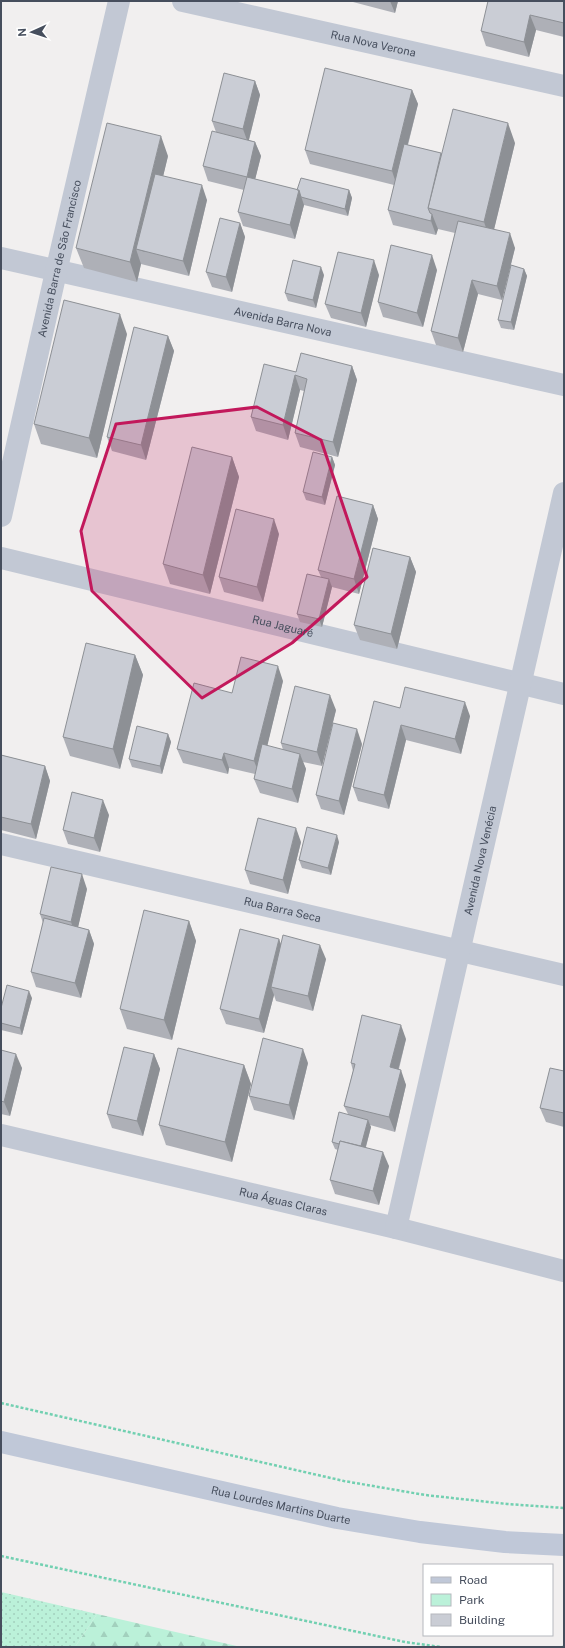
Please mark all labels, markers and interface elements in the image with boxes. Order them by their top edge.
north arrow [12,12,52,52]
text: N [16,28,28,37]
street label: Rua Nova Verona [330,28,417,59]
street label: Avenida Barra de São Francisco [35,179,83,338]
street label: Avenida Barra Nova [233,305,333,338]
street label: Rua Jaguaré [251,613,315,639]
street label: Avenida Nova Venécia [462,805,498,916]
street label: Rua Barra Seca [243,895,322,924]
street label: Rua Águas Claras [238,1185,329,1218]
street label: Rua Lourdes Martins Duarte [210,1484,352,1526]
legend [423,1564,553,1636]
text: Road [459,1573,487,1587]
text: Park [459,1593,485,1607]
text: Building [459,1613,505,1627]

